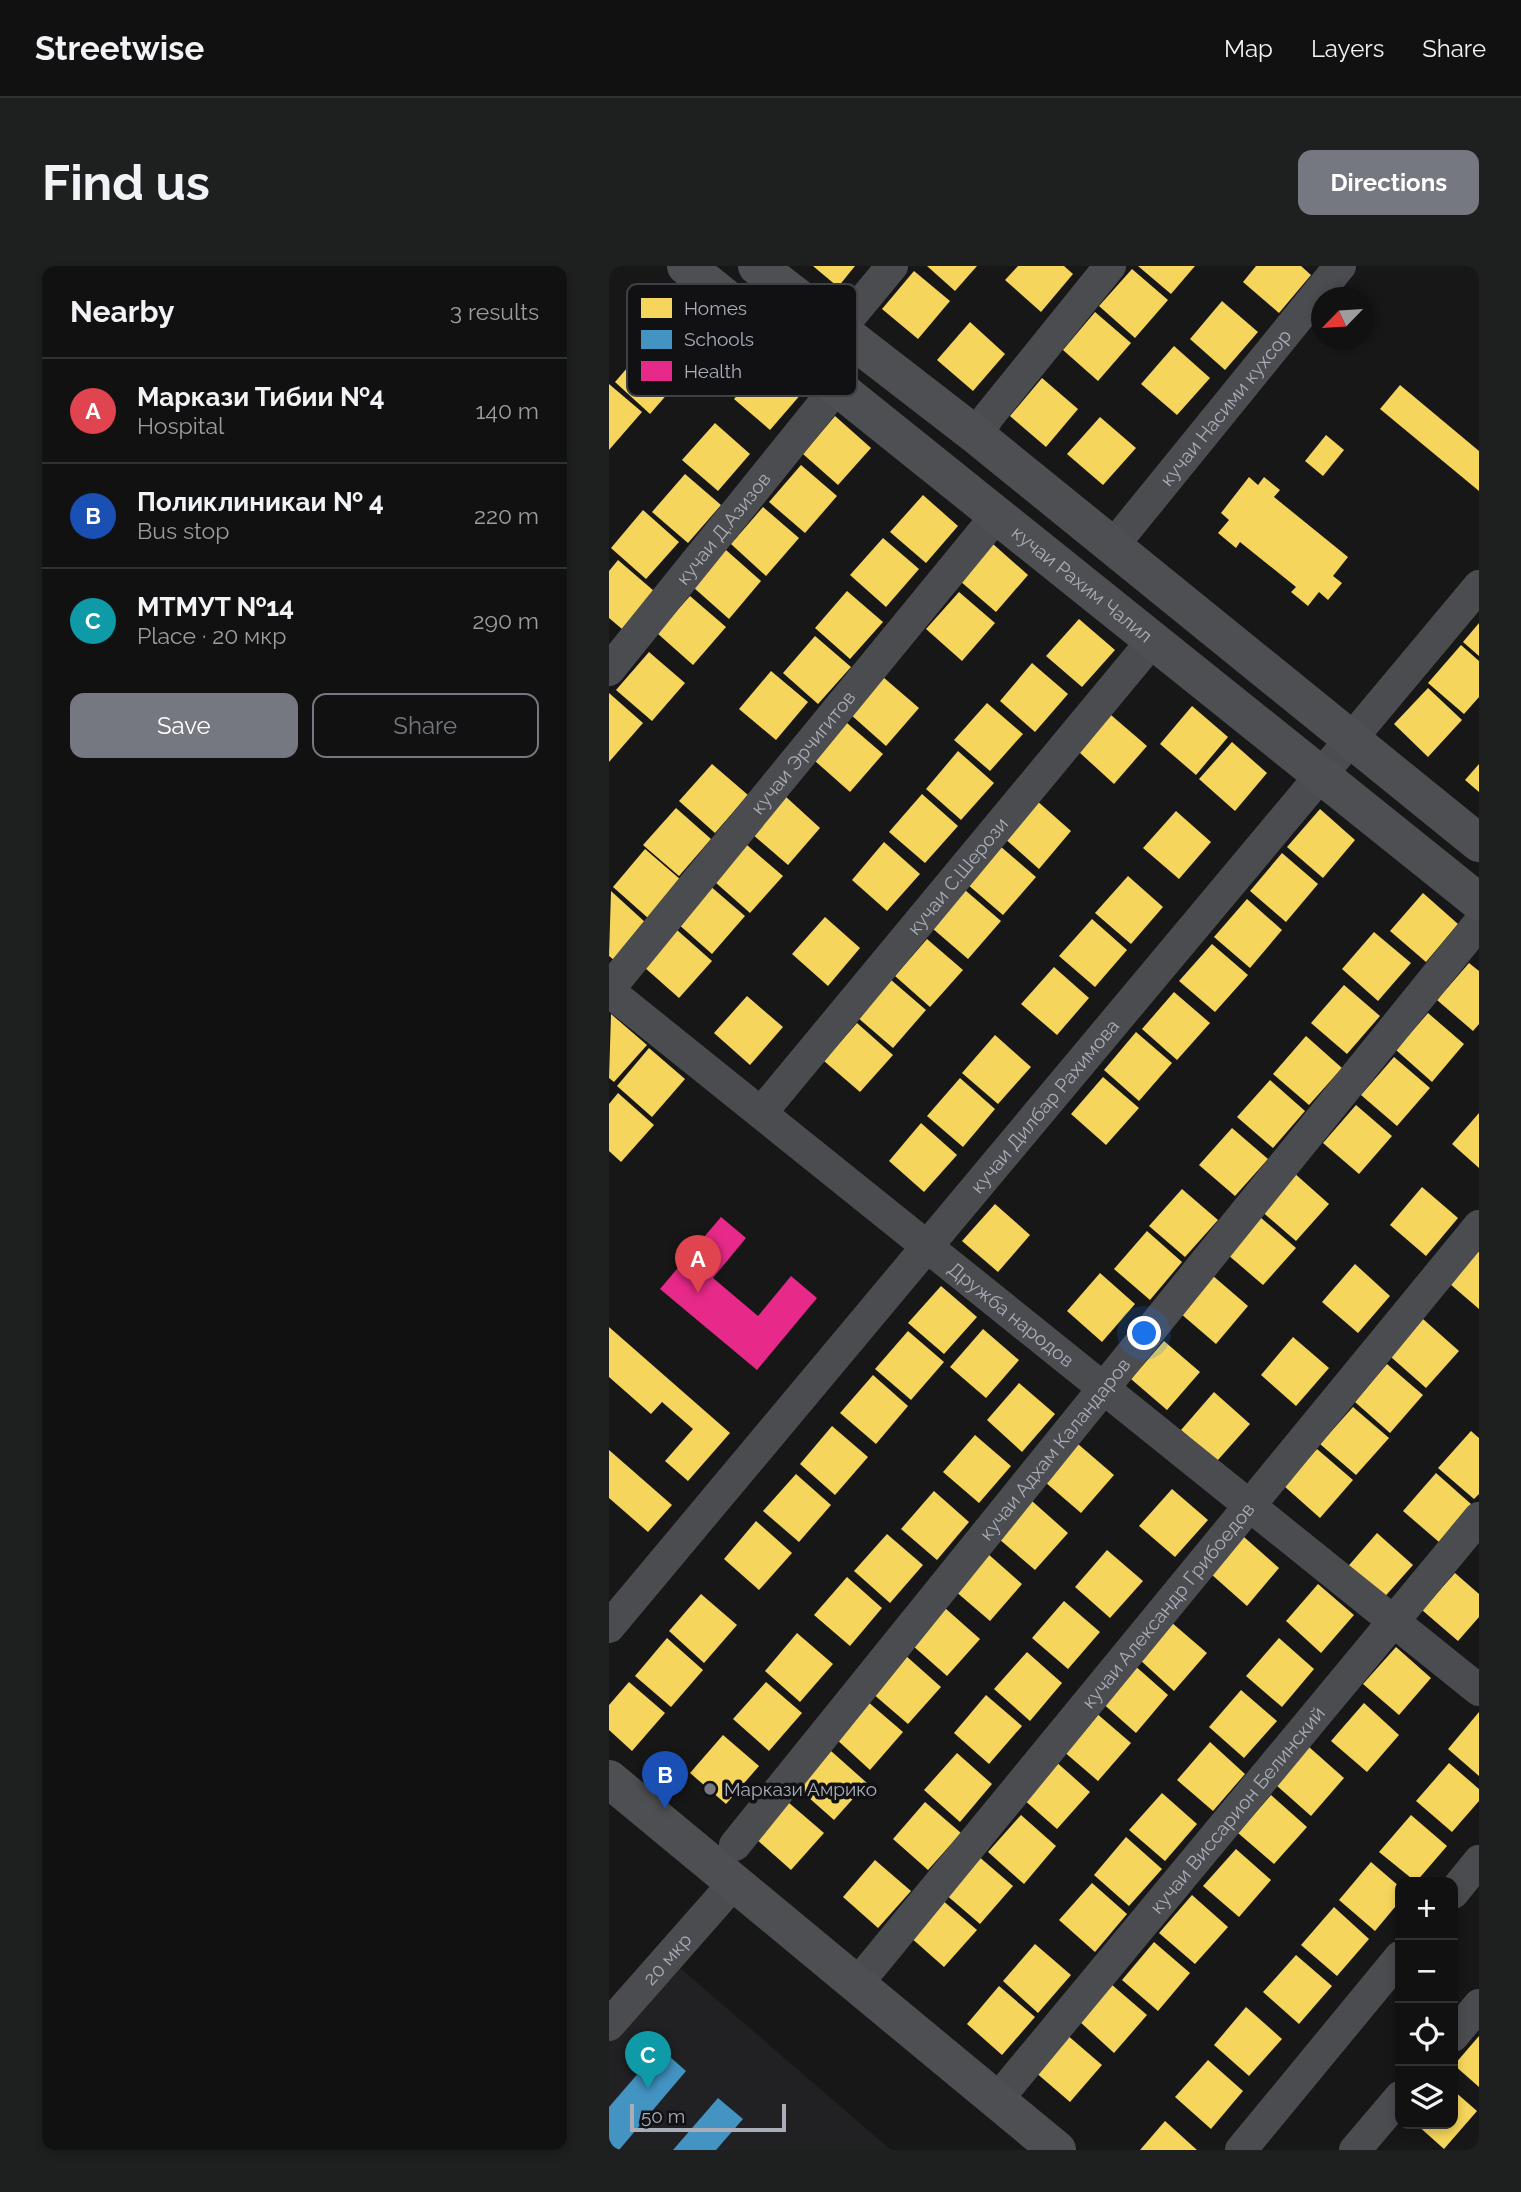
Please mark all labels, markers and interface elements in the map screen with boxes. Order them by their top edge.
text: Streetwise [35,29,204,68]
text: Map [1224,34,1273,63]
text: Layers [1311,34,1384,63]
text: Share [1422,34,1486,63]
button: Directions [1298,150,1479,215]
text: Find us [42,154,210,211]
legend [627,284,857,396]
north arrow [1311,287,1374,350]
text: Nearby [70,294,174,329]
text: Homes [684,297,747,319]
text: 3 results [450,298,539,325]
street label: кучаи Насими кухсор [1155,324,1295,490]
text: Schools [684,328,754,350]
text: Health [684,360,742,382]
text: Маркази Тибии №4 [137,382,385,412]
text: A [85,397,101,424]
text: 140 m [476,397,539,424]
text: Hospital [137,412,224,439]
street label: кучаи Д.Азизов [671,468,775,589]
text: Поликлиникаи № 4 [137,487,384,517]
text: B [85,502,101,529]
text: 220 m [474,502,539,529]
text: Bus stop [137,517,229,544]
street label: кучаи Рахим Чалил [1008,521,1157,647]
text: МТМУТ №14 [137,592,294,622]
text: C [85,607,101,634]
text: 290 m [472,607,539,634]
text: Place · 20 мкр [137,622,286,649]
street label: кучаи Эрчигитов [746,686,860,818]
button: Save [70,693,298,758]
button: Share [312,693,539,758]
street label: кучаи С.Шерози [903,813,1012,939]
street label: кучаи Дилбар Рахимова [966,1015,1123,1197]
pin: A [675,1235,721,1293]
street label: Дружба народов [944,1257,1078,1371]
your location [1127,1316,1161,1350]
street label: кучаи Адхам Каландаров [975,1354,1135,1544]
street label: кучаи Александр Грибоедов [1077,1498,1258,1712]
street label: кучаи Виссарион Белинский [1145,1702,1329,1918]
pin: B [642,1751,688,1809]
place label: Маркази Амрико [724,1778,877,1800]
marker: Маркази Амрико [702,1781,718,1797]
map controls [1395,1877,1458,2129]
button: + [1395,1877,1458,1940]
street label: 20 мкр [639,1929,696,1989]
button: − [1395,1940,1458,2003]
button: locate [1395,2003,1458,2066]
pin: C [625,2031,671,2089]
button: layers [1395,2066,1458,2129]
scale bar [630,2101,786,2133]
text: 50 m [641,2105,685,2127]

